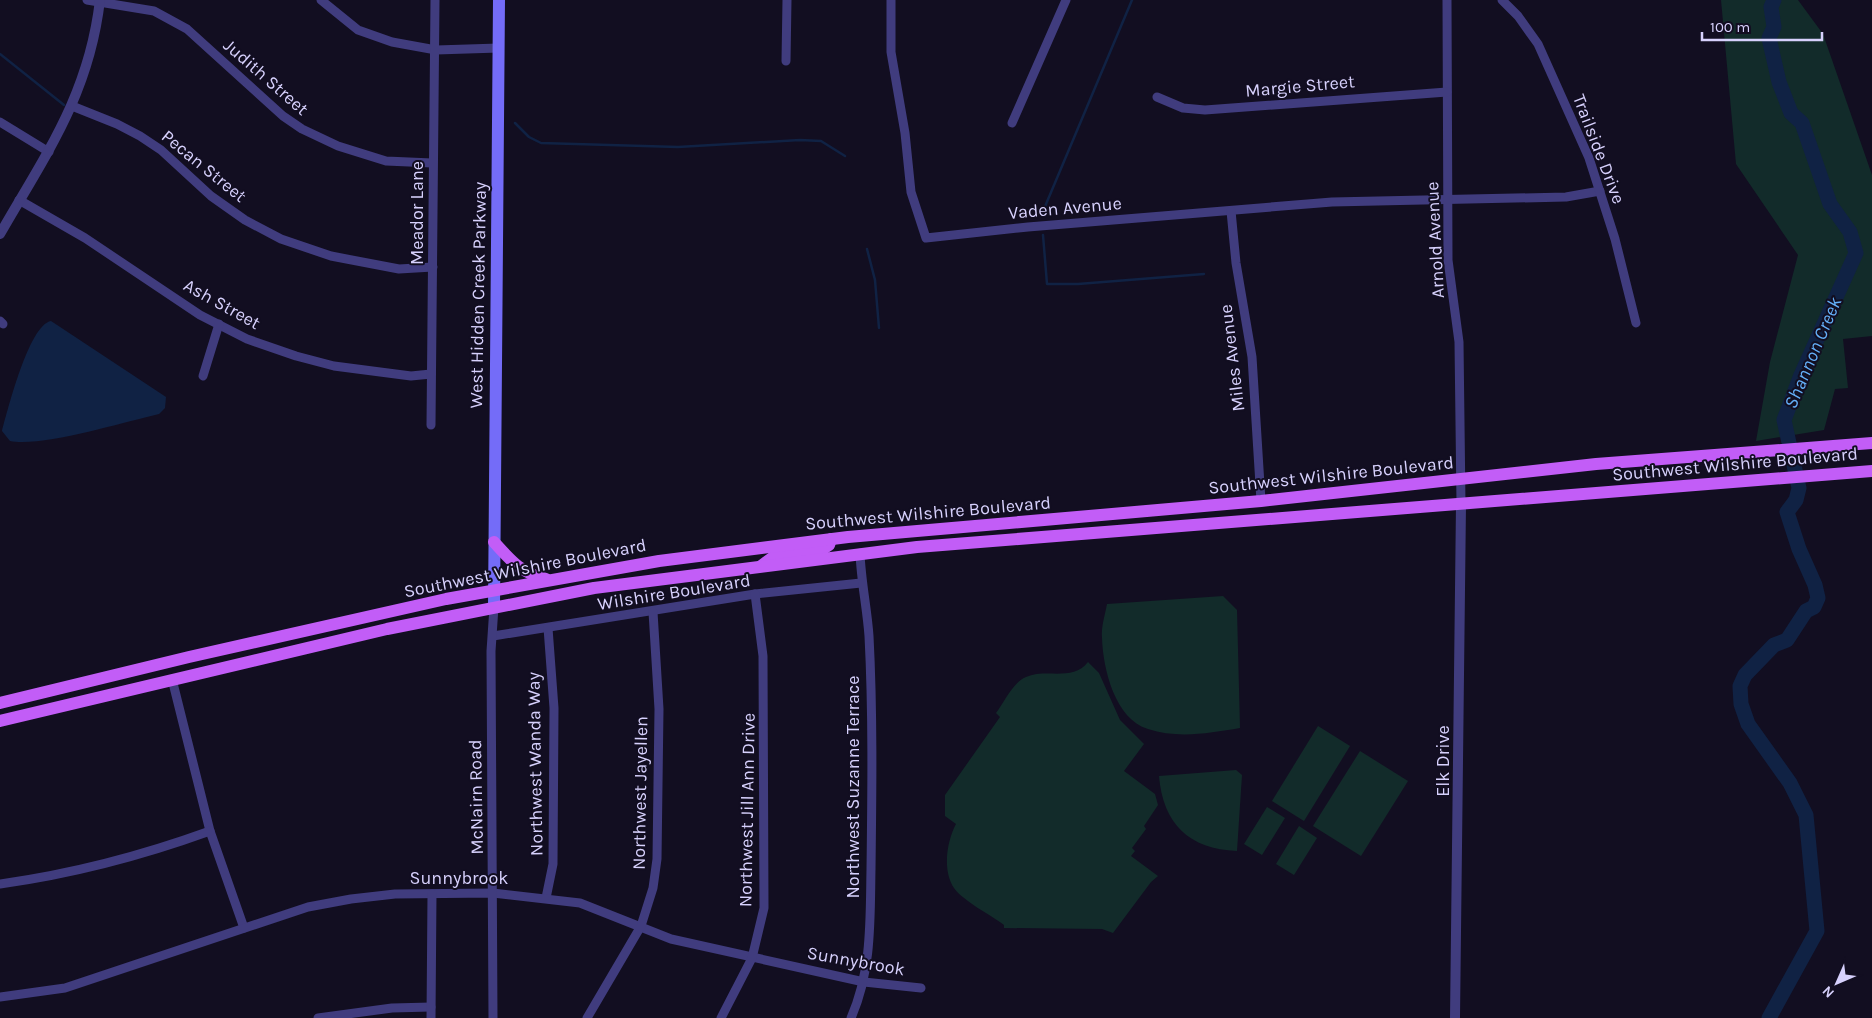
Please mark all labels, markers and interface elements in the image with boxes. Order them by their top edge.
scale bar [1702,10,1822,42]
text: 100 m [1710,18,1750,36]
street label: Judith Street [219,34,313,120]
street label: Margie Street [1244,70,1356,102]
street label: Trailside Drive [1568,91,1630,207]
street label: Pecan Street [157,125,251,207]
street label: Meador Lane [406,161,428,265]
street label: West Hidden Creek Parkway [465,181,491,409]
street label: Arnold Avenue [1421,181,1449,299]
street label: Vaden Avenue [1007,192,1123,224]
street label: Ash Street [180,274,264,334]
water label: Shannon Creek [1780,294,1846,412]
street label: Miles Avenue [1215,303,1249,413]
street label: Southwest Wilshire Boulevard [1611,442,1859,486]
street label: Southwest Wilshire Boulevard [1207,451,1455,499]
street label: Southwest Wilshire Boulevard [804,491,1052,535]
street label: Southwest Wilshire Boulevard [402,534,648,602]
street label: Wilshire Boulevard [596,569,752,615]
street label: Northwest Wanda Way [522,671,548,856]
street label: Northwest Suzanne Terrace [842,676,864,898]
street label: Northwest Jill Ann Drive [734,713,760,907]
street label: Northwest Jayellen [628,716,652,870]
street label: Elk Drive [1432,725,1454,797]
street label: McNairn Road [464,739,488,855]
street label: Sunnybrook [410,867,508,889]
street label: Sunnybrook [805,942,907,980]
north arrow [1812,958,1862,1008]
text: N [1819,982,1838,1001]

